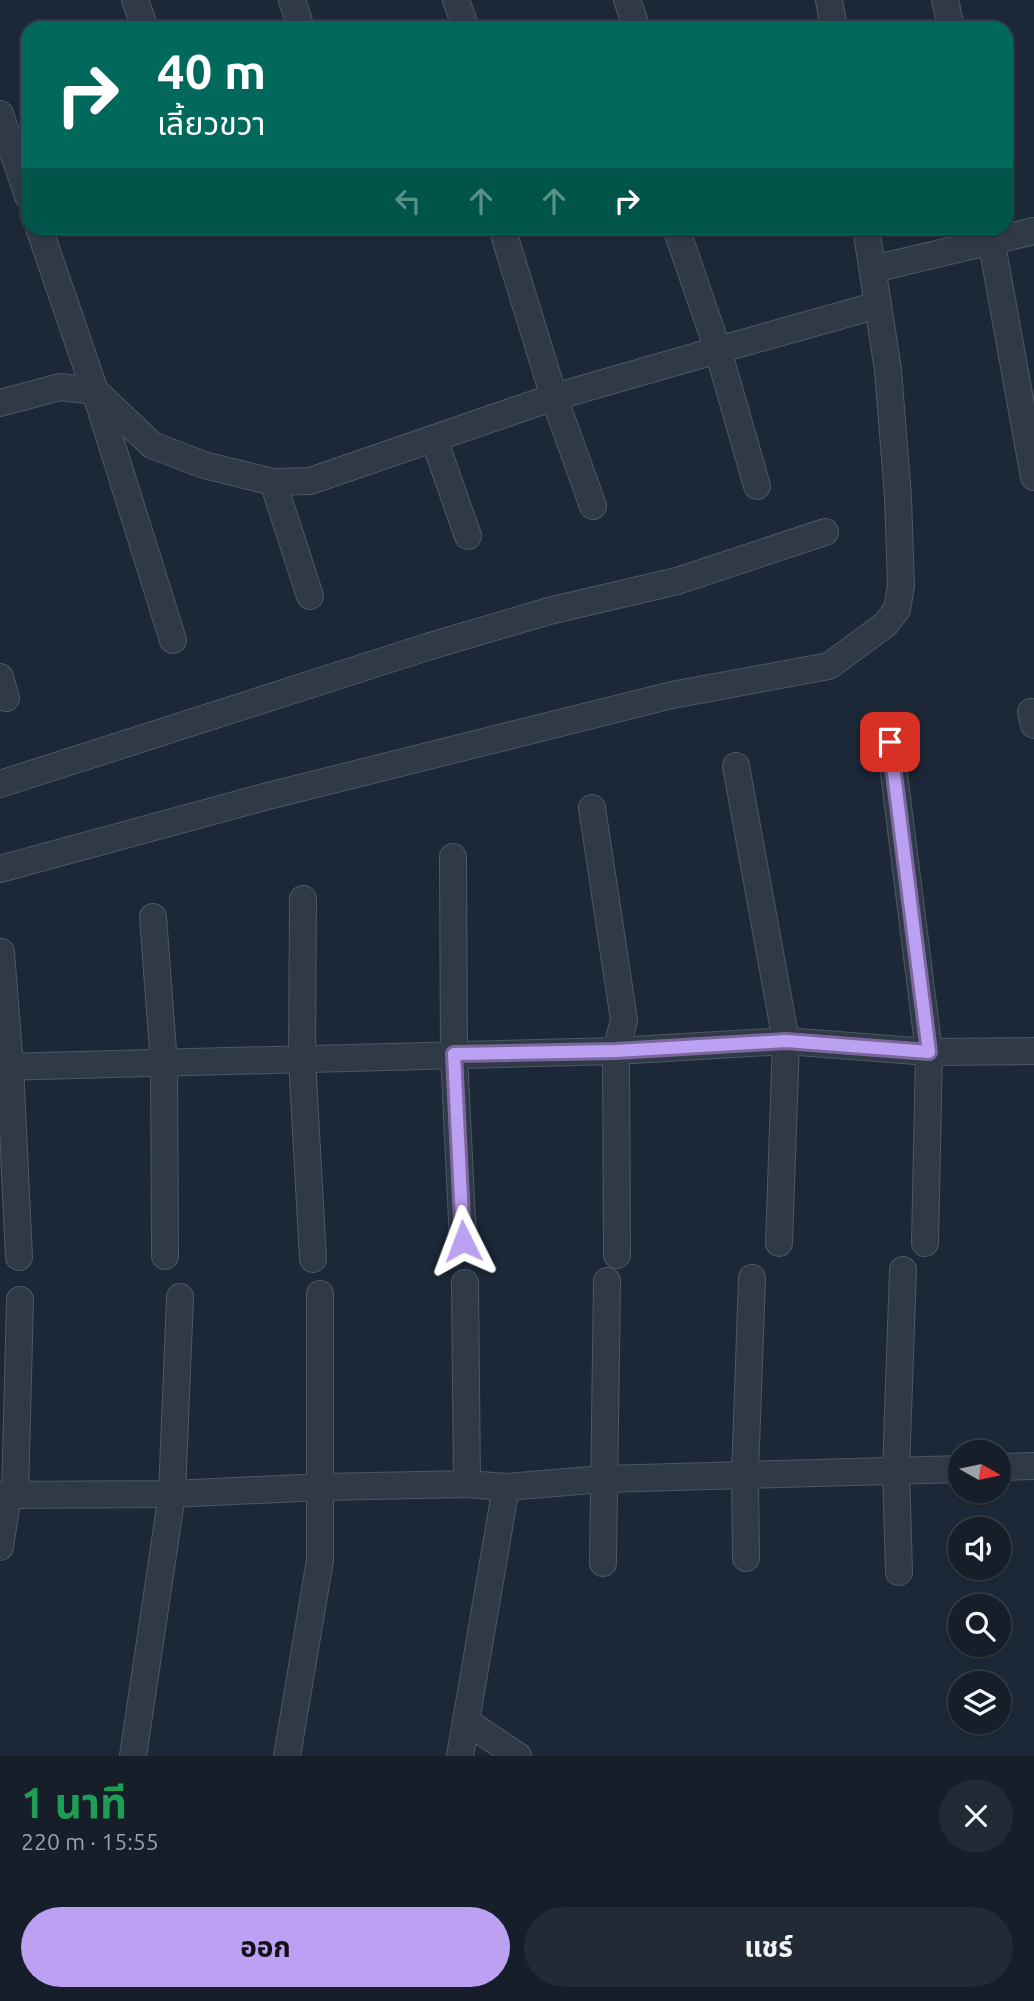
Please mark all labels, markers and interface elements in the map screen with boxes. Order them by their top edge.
text: 40 m [157,43,266,98]
icon: right [42,49,133,140]
text: เลี้ยวขวา [157,105,265,141]
icon: left [389,182,427,220]
icon: ahead [462,182,500,220]
icon: ahead [535,182,573,220]
icon: right [608,182,646,220]
pin [860,712,920,772]
icon: arrive [871,723,909,761]
position arrow [426,1204,500,1278]
north arrow [948,1440,1012,1503]
map controls [948,1440,1011,1734]
button: sound [948,1517,1011,1580]
button: search [948,1594,1011,1657]
button: layers [948,1671,1011,1734]
text: 1 นาที [21,1779,127,1826]
button: close [939,1779,1013,1853]
text: 220 m · 15:55 [21,1829,159,1854]
button: ออก [21,1907,510,1987]
button: แชร์ [524,1907,1013,1987]

